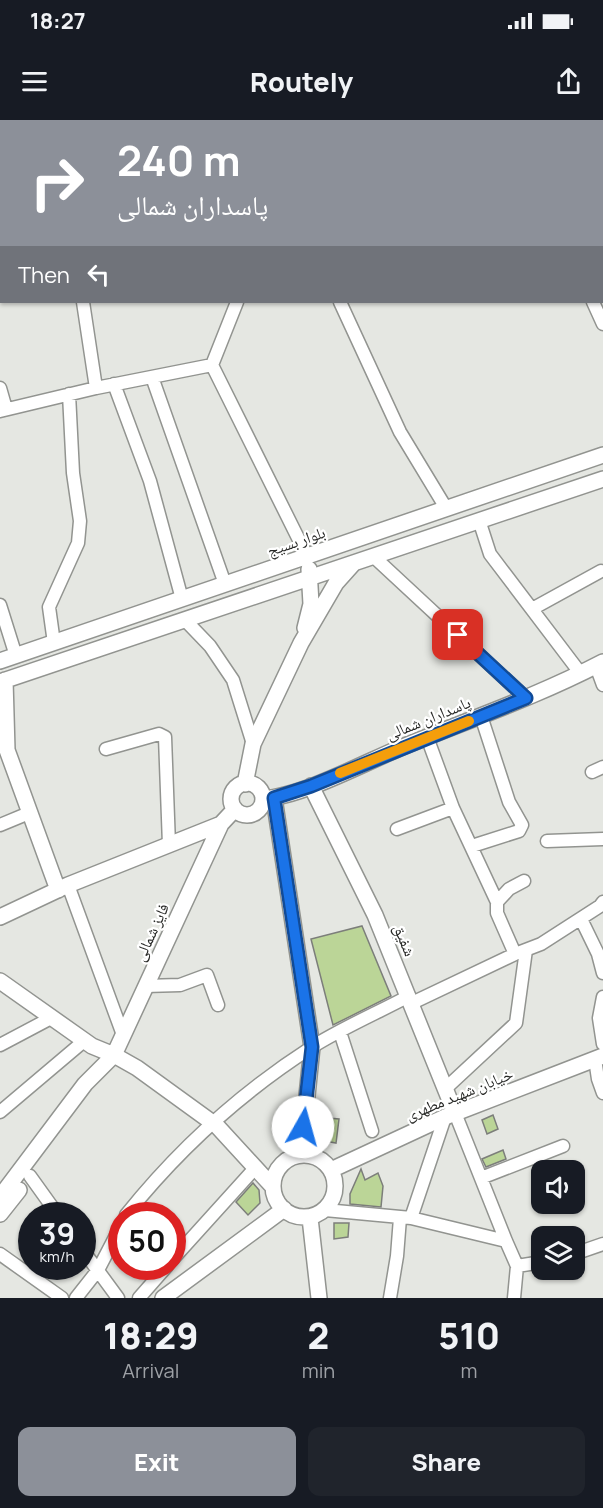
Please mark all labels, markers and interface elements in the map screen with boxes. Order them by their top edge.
text: 18:27 [30,6,85,36]
text: Routely [250,63,353,100]
icon: menu [18,65,51,98]
icon: share [552,65,585,98]
text: 240 m [117,131,241,189]
icon: right [18,144,96,222]
text: پاسداران شمالی [117,186,268,223]
icon: left [82,258,115,291]
text: Then [18,260,70,290]
street label: بلوار بسیج [264,521,328,561]
pin [432,609,483,660]
icon: arrive [441,618,474,651]
street label: پاسداران شمالی [382,691,474,745]
street label: فایز شمالی [128,899,174,965]
street label: شفیق [389,921,421,959]
street label: خیابان شهید مطهری [402,1062,516,1126]
position arrow [271,1095,335,1159]
map controls [531,1160,585,1280]
button: sound [531,1160,585,1214]
speed limit sign: 50 [108,1202,186,1280]
text: 39 [39,1213,75,1254]
button: layers [531,1226,585,1280]
text: km/h [40,1246,74,1267]
text: 18:29 [103,1311,199,1360]
text: 2 [308,1311,329,1360]
text: 510 [438,1311,500,1360]
text: Arrival [122,1357,179,1384]
text: min [302,1357,335,1384]
text: m [461,1357,478,1384]
button: Exit [18,1427,296,1496]
button: Share [308,1427,585,1496]

